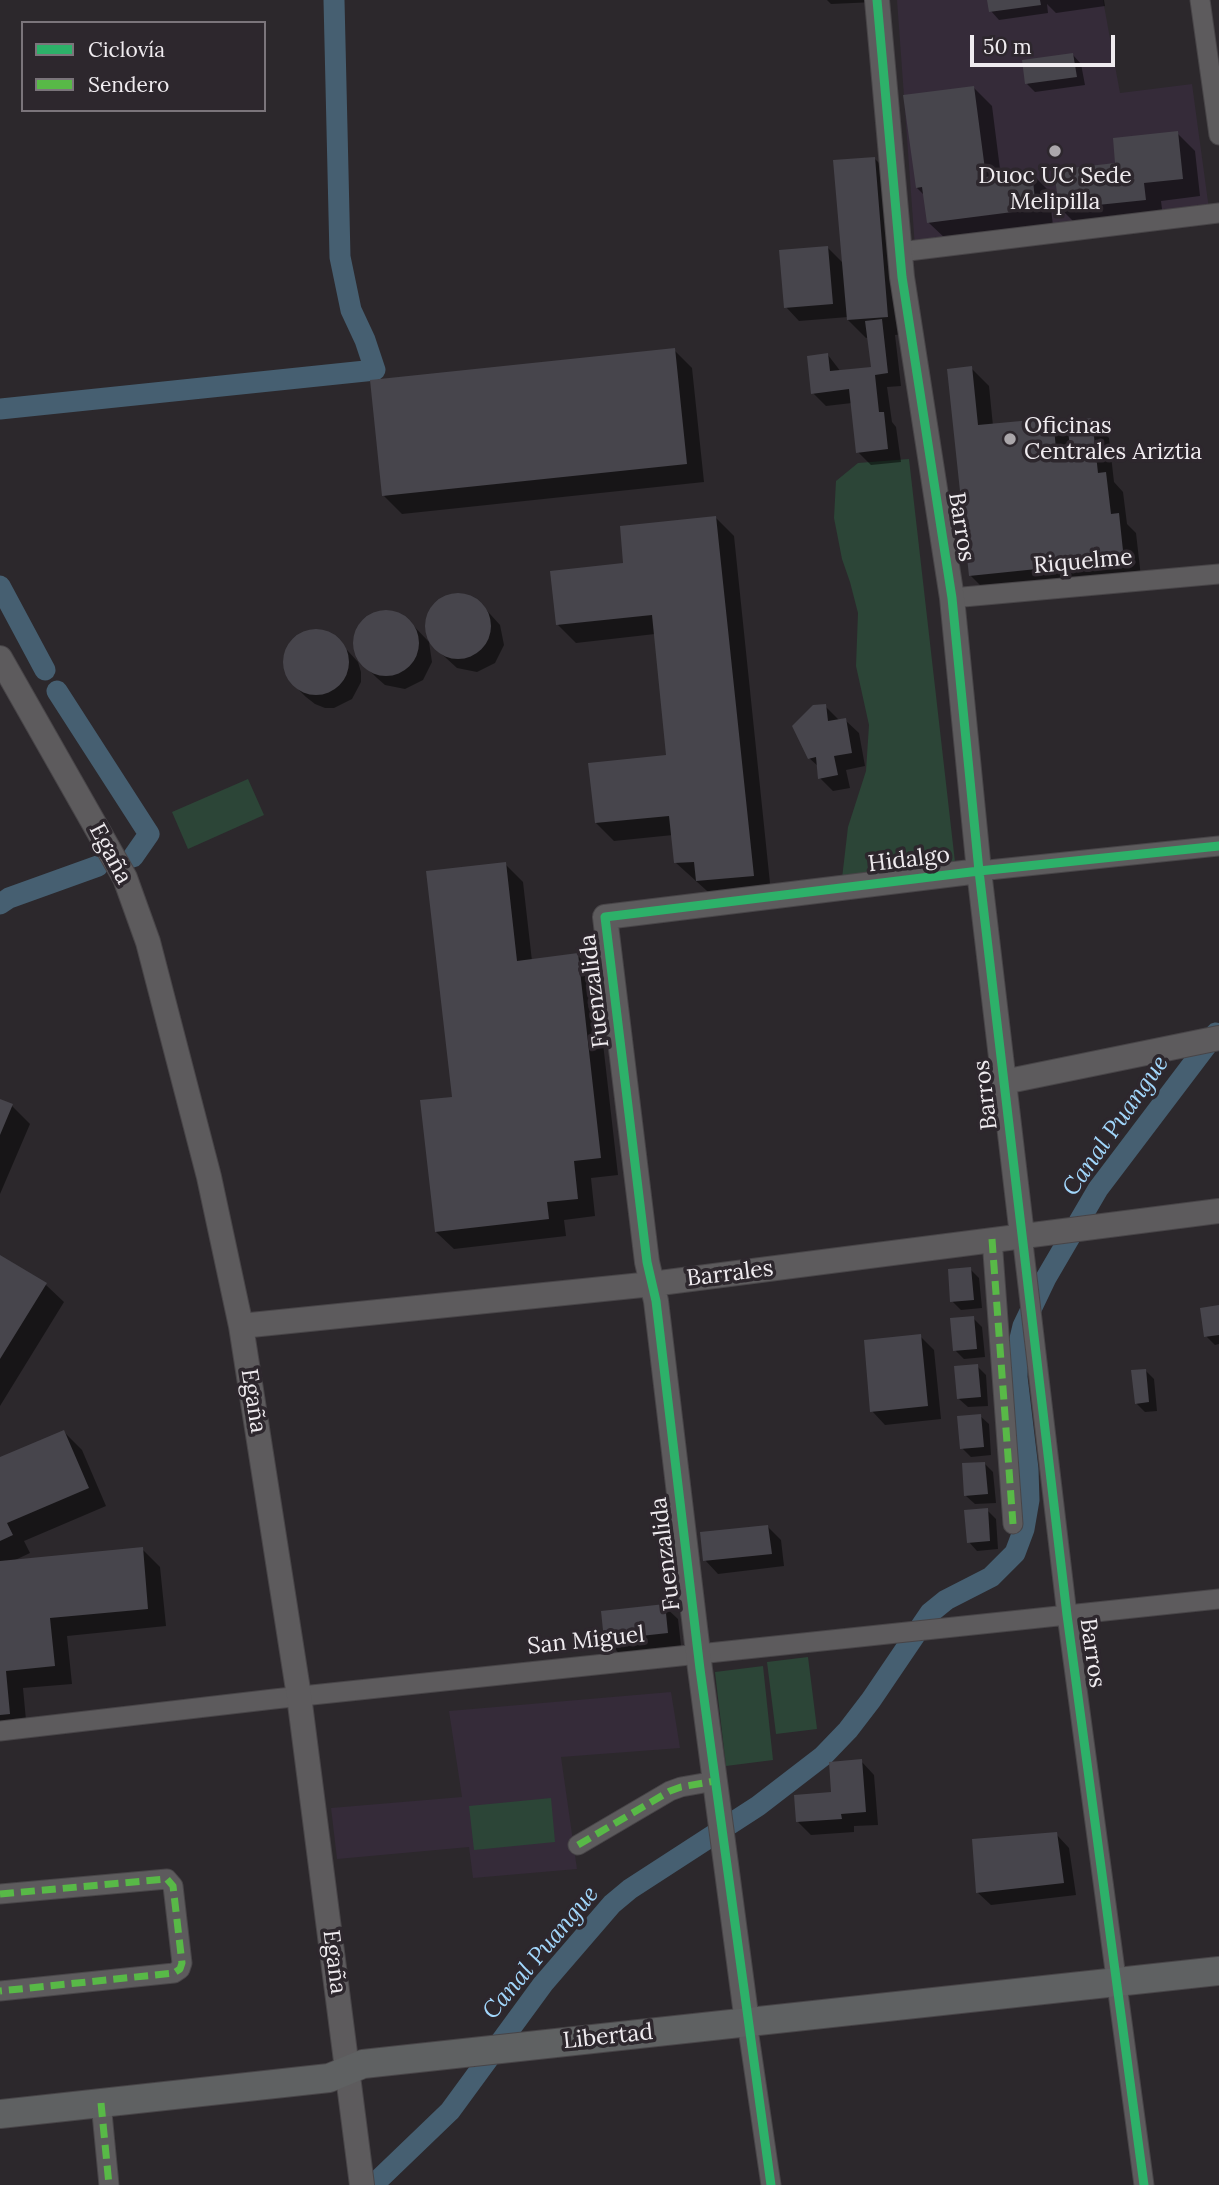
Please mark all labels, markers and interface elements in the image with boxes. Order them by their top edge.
legend [21,21,266,112]
scale bar [974,21,1119,65]
text: 50 m [983,33,1032,60]
text: Ciclovía [88,36,165,63]
text: Sendero [88,71,169,98]
marker: Duoc UC Sede Melipilla [1047,143,1063,159]
place label: Duoc UC Sede Melipilla [978,162,1132,216]
place label: Oficinas Centrales Ariztia [1024,412,1202,466]
marker: Oficinas Centrales Ariztia [1002,431,1018,447]
street label: Barros [942,490,980,564]
street label: Riquelme [1032,544,1134,580]
street label: Egaña [83,819,137,889]
street label: Hidalgo [867,841,951,879]
street label: Fuenzalida [574,932,616,1050]
water label: Canal Puangue [1057,1050,1175,1202]
street label: Barros [968,1059,1004,1131]
street label: Barrales [685,1255,775,1293]
street label: Egaña [234,1367,272,1435]
street label: Fuenzalida [645,1495,687,1613]
street label: Barros [1073,1616,1111,1690]
street label: San Miguel [526,1621,646,1661]
water label: Canal Puangue [477,1880,605,2026]
street label: Egaña [316,1928,352,1996]
street label: Libertad [562,2019,654,2055]

